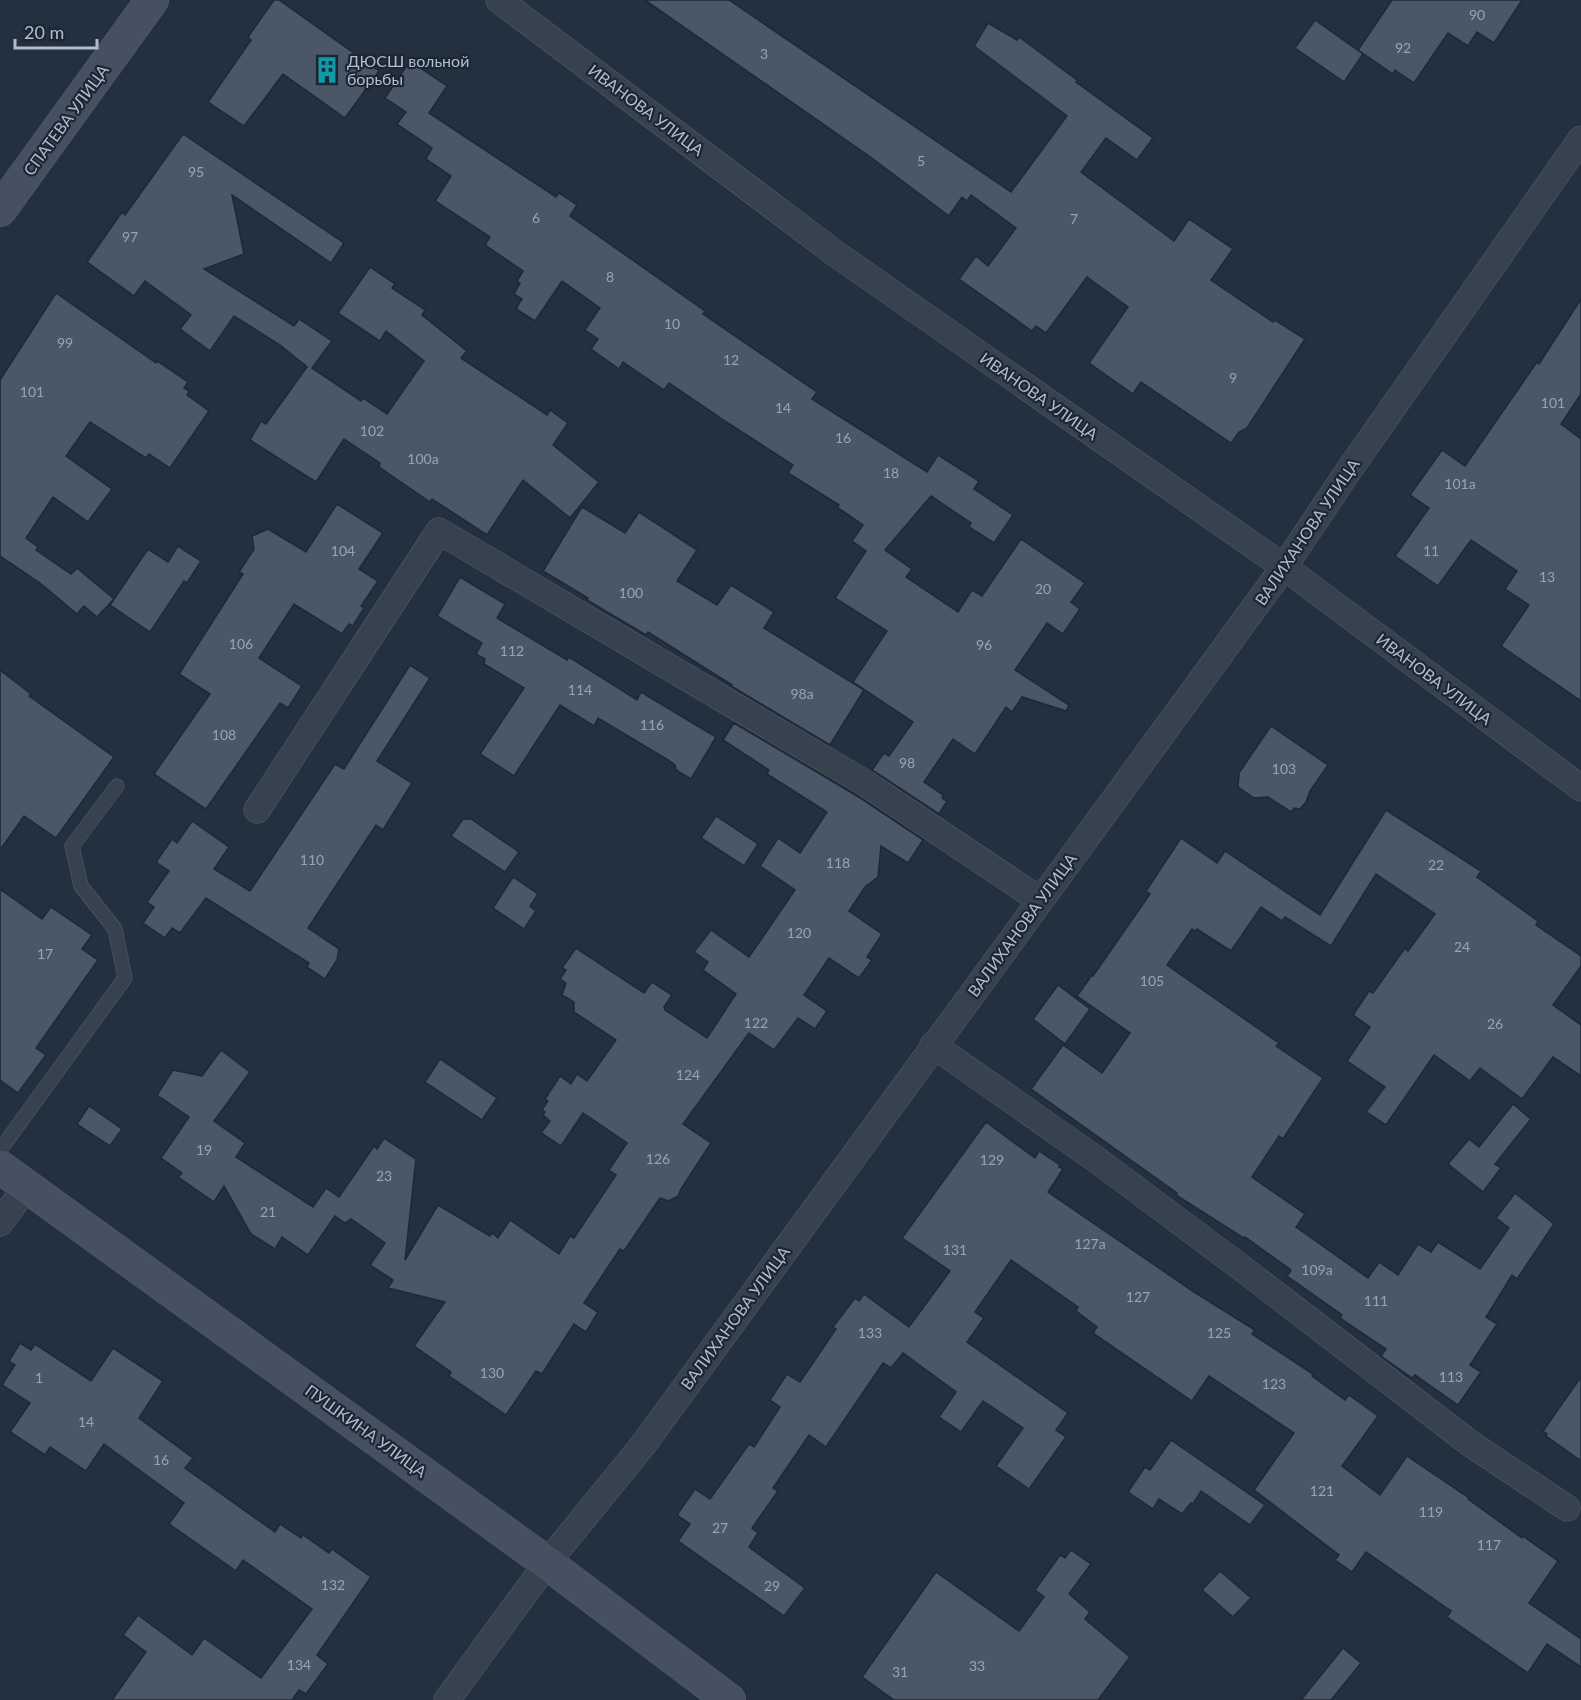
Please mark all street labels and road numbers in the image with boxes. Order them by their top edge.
street label: ИВАНОВА УЛИЦА [585,60,708,159]
street label: СПАТЕВА УЛИЦА [19,61,112,179]
street label: ИВАНОВА УЛИЦА [977,348,1102,443]
street label: ВАЛИХАНОВА УЛИЦА [1250,455,1363,609]
street label: ИВАНОВА УЛИЦА [1373,629,1496,728]
street label: ВАЛИХАНОВА УЛИЦА [963,849,1080,1000]
street label: ВАЛИХАНОВА УЛИЦА [676,1242,793,1393]
street label: ПУШКИНА УЛИЦА [302,1380,431,1481]

